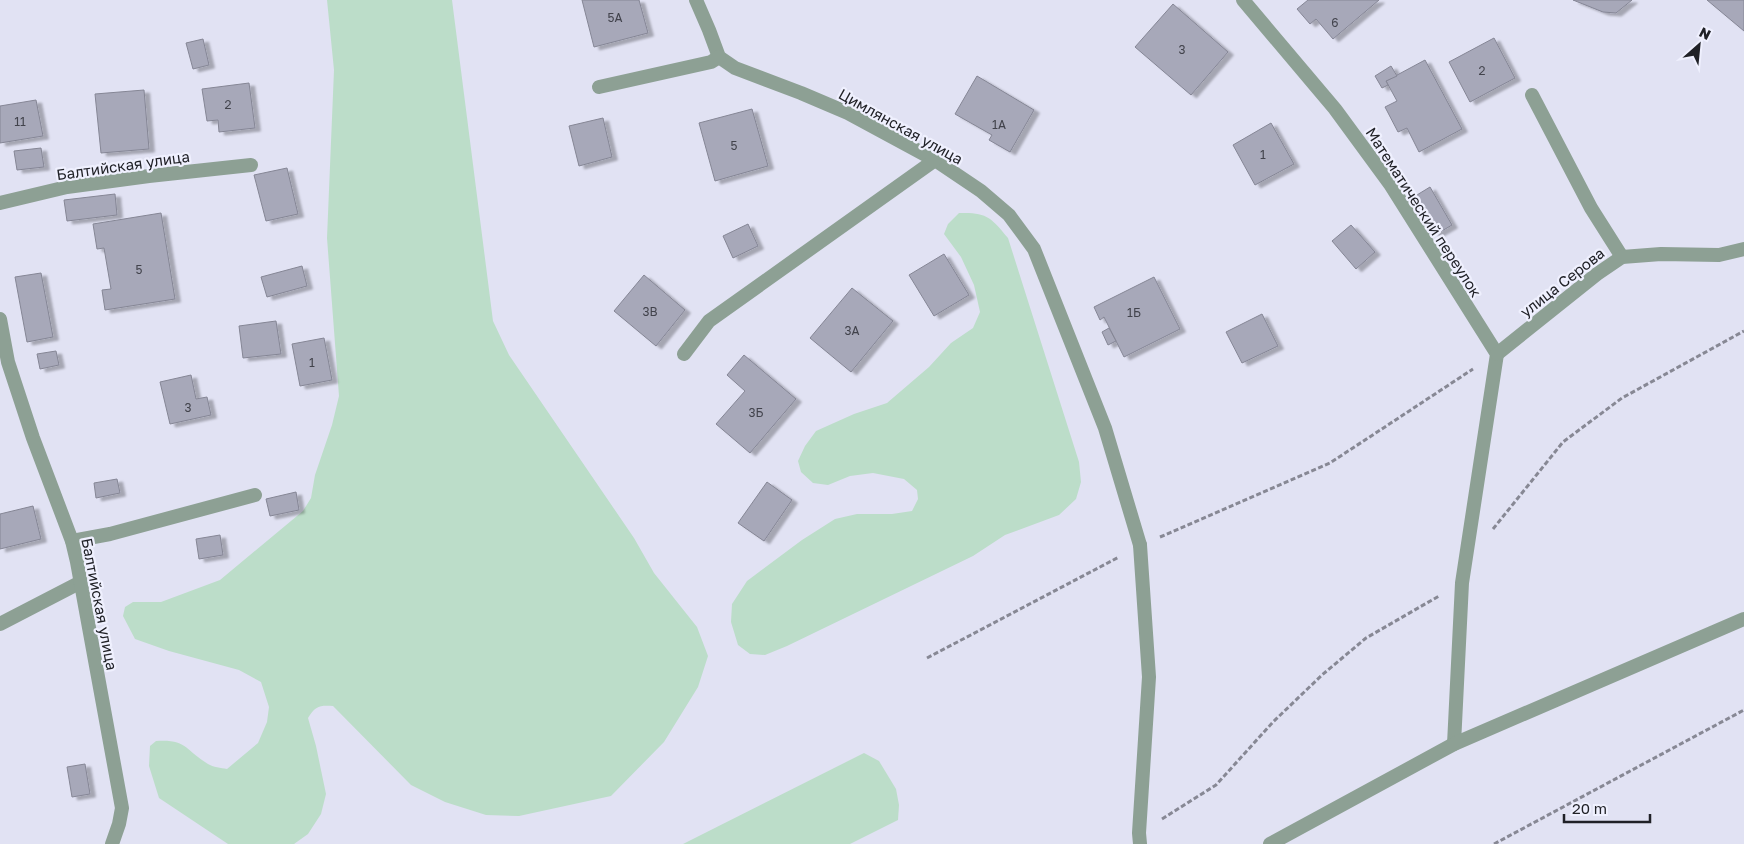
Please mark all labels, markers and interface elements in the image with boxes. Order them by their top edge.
house number: 5А [607,10,623,25]
house number: 6 [1331,15,1339,30]
north arrow [1674,20,1724,70]
text: N [1697,23,1714,43]
house number: 3 [1178,42,1186,57]
house number: 2 [1479,63,1486,78]
street label: Цимлянская улица [836,84,966,168]
house number: 2 [225,97,232,112]
house number: 11 [14,114,26,129]
house number: 1А [992,117,1006,132]
street label: Математический переулок [1362,124,1486,300]
house number: 5 [731,138,738,153]
street label: Балтийская улица [55,147,191,183]
house number: 1 [1260,147,1266,162]
street label: улица Серова [1516,244,1608,320]
house number: 5 [136,262,143,277]
house number: 3В [642,304,658,319]
house number: 1Б [1127,305,1141,320]
house number: 3А [844,323,860,338]
house number: 1 [309,355,315,370]
house number: 3 [184,400,192,415]
house number: 3Б [748,405,764,420]
street label: Балтийская улица [78,536,122,672]
scale bar [1564,792,1650,824]
text: 20 m [1572,799,1607,817]

